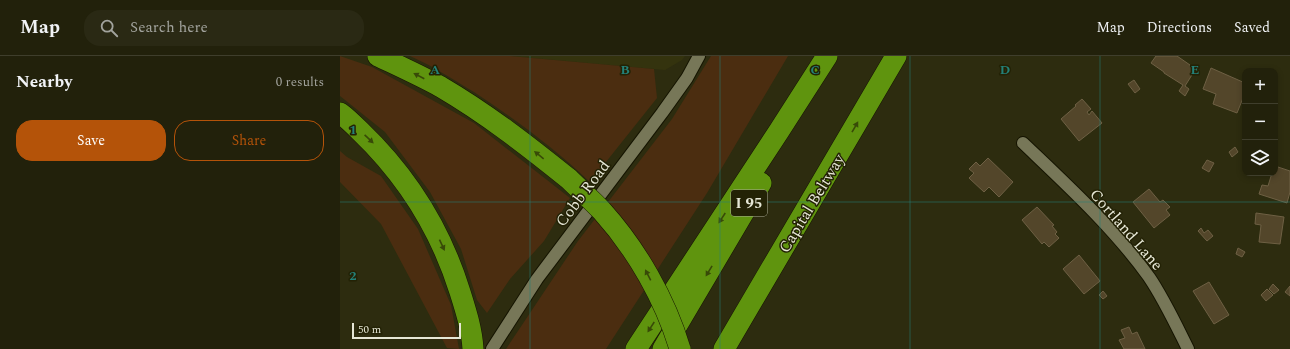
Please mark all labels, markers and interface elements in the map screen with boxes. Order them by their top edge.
search box [84,10,364,46]
text: Map [20,13,60,42]
text: Search here [130,16,208,39]
icon: search [98,17,120,39]
text: Map [1097,17,1125,38]
text: Directions [1147,17,1212,38]
text: Saved [1234,17,1270,38]
text: A [430,60,440,80]
text: B [620,60,630,80]
text: C [810,60,820,80]
text: D [1000,60,1010,80]
text: E [1191,60,1200,80]
map controls [1242,68,1278,176]
button: + [1242,68,1278,104]
text: Nearby [16,69,72,95]
text: 0 results [276,72,324,92]
one-way arrow [413,73,425,79]
button: − [1242,104,1278,140]
button: Save [16,120,166,161]
button: Share [174,120,324,161]
text: 1 [349,120,357,140]
one-way arrow [852,121,859,133]
one-way arrow [364,134,373,143]
button: layers [1242,140,1278,176]
street label: Capital Beltway [773,148,852,258]
one-way arrow [533,150,544,159]
street label: Cobb Road [550,155,616,232]
street label: Cortland Lane [1084,183,1169,276]
road number: I 95 [731,190,767,216]
one-way arrow [718,213,726,223]
one-way arrow [439,239,445,251]
text: 2 [349,266,357,286]
one-way arrow [705,266,713,276]
one-way arrow [645,269,651,281]
scale bar [352,321,461,340]
text: 50 m [358,321,381,338]
one-way arrow [647,322,655,332]

